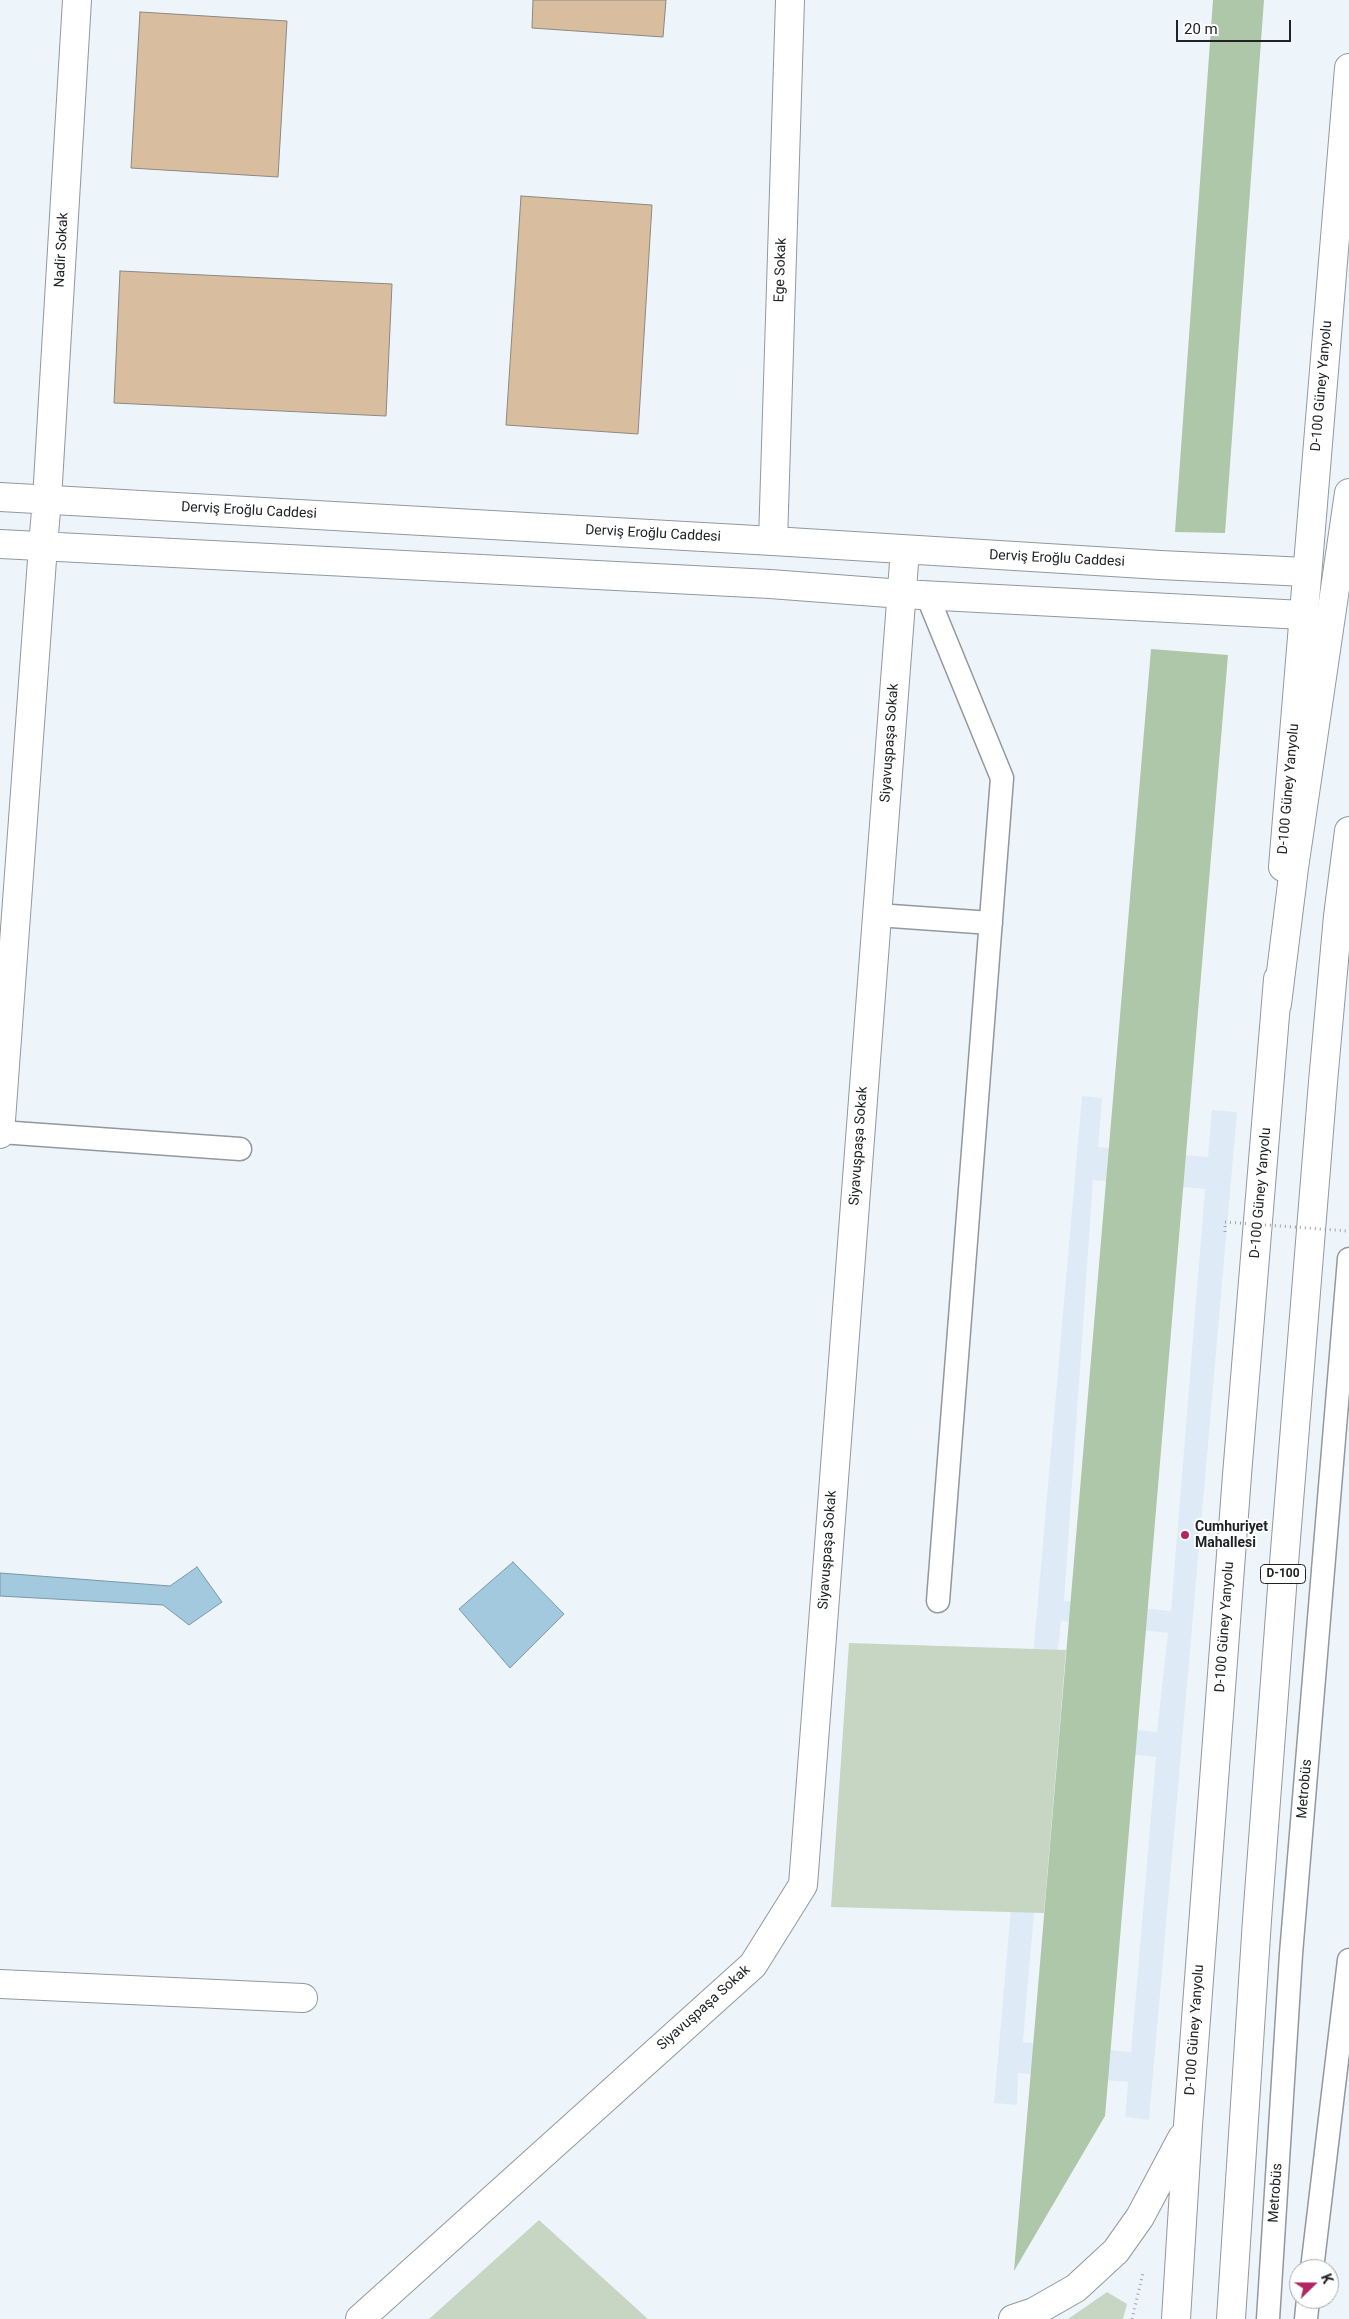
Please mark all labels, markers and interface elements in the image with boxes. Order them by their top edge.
scale bar [1179,10,1294,42]
text: 20 m [1184,20,1218,38]
street label: Nadir Sokak [52,212,72,288]
street label: Ege Sokak [771,237,791,303]
street label: D-100 Güney Yanyolu [1308,320,1336,452]
street label: Derviş Eroğlu Caddesi [181,499,317,523]
street label: Derviş Eroğlu Caddesi [585,522,721,546]
street label: Derviş Eroğlu Caddesi [989,547,1125,571]
street label: Siyavuşpaşa Sokak [877,683,903,803]
street label: D-100 Güney Yanyolu [1275,723,1303,855]
street label: Siyavuşpaşa Sokak [846,1086,872,1206]
street label: D-100 Güney Yanyolu [1247,1127,1275,1259]
street label: Siyavuşpaşa Sokak [815,1490,841,1610]
place label: Cumhuriyet Mahallesi [1195,1519,1268,1551]
marker: Cumhuriyet Mahallesi [1179,1529,1191,1541]
street label: D-100 Güney Yanyolu [1212,1561,1238,1693]
road number: D-100 [1260,1565,1306,1584]
street label: Metrobüs [1294,1759,1316,1819]
street label: Siyavuşpaşa Sokak [654,1962,754,2054]
street label: D-100 Güney Yanyolu [1182,1964,1208,2096]
street label: Metrobüs [1266,2163,1286,2223]
north arrow [1289,2259,1339,2309]
text: K [1318,2272,1336,2286]

